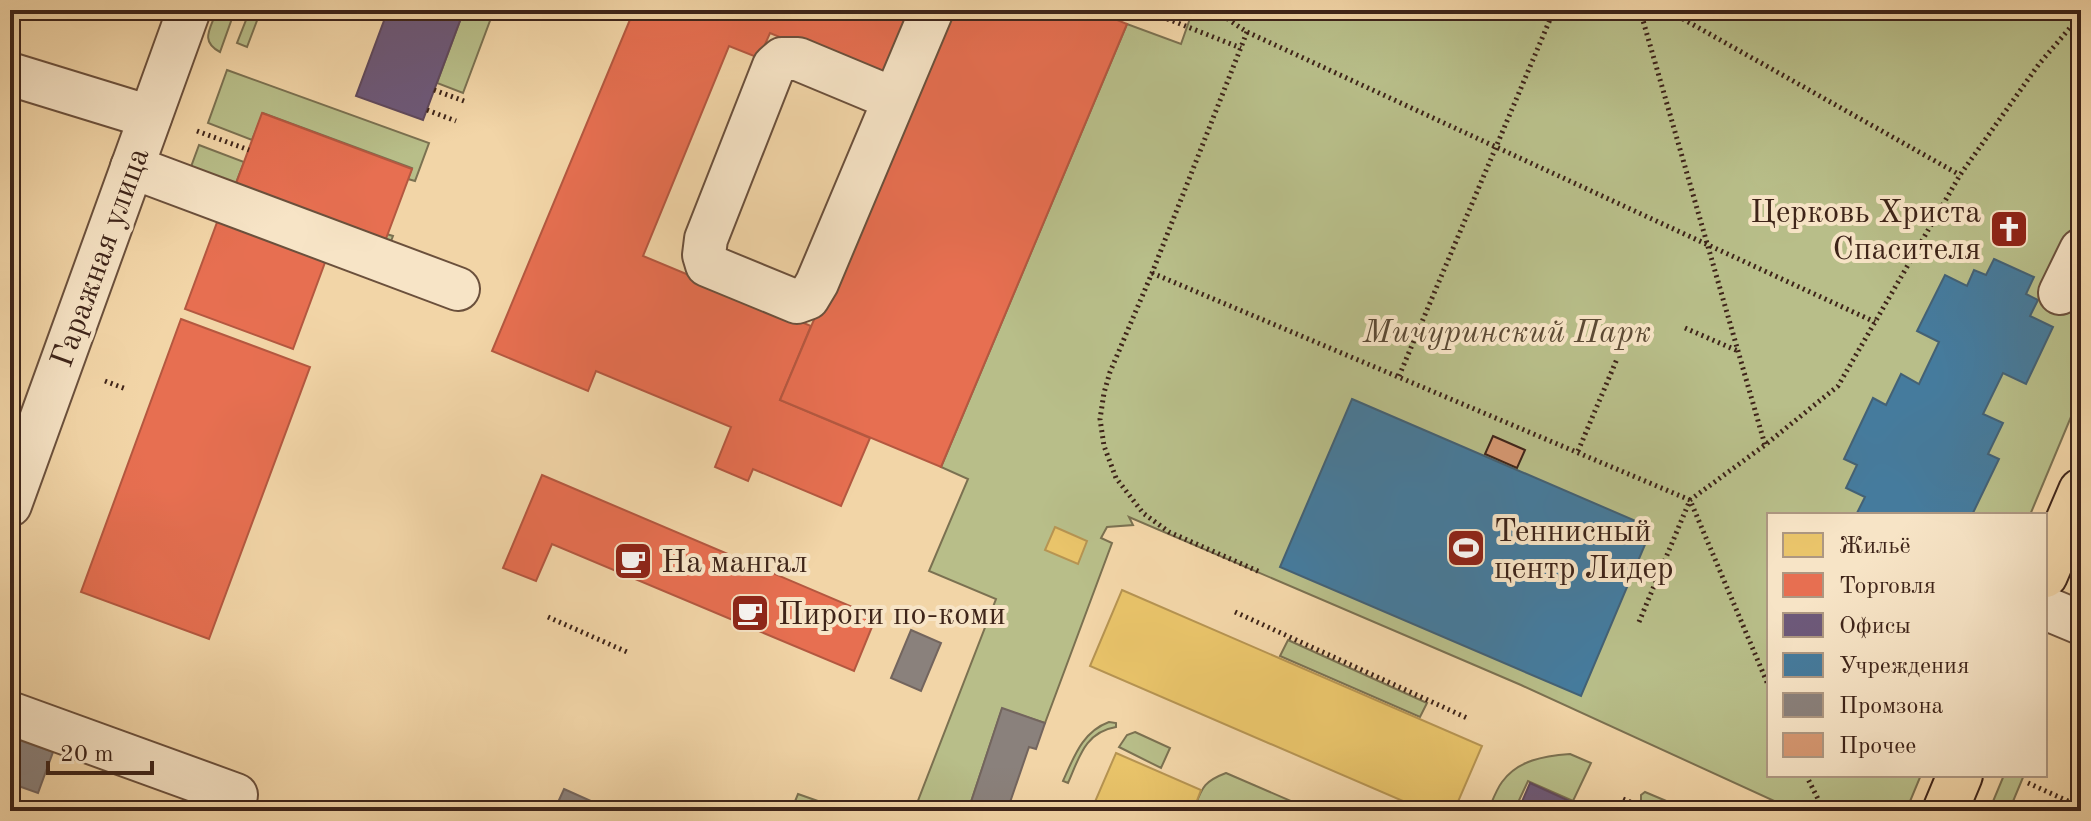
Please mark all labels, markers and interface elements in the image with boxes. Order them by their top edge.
street label: Гаражная улица [47,144,156,372]
place label: Церковь Христа Спасителя [1750,198,1981,267]
church icon: Церковь Христа Спасителя [1988,208,2030,250]
park label: Мичуринский Парк [1362,318,1651,350]
legend [1767,513,2047,777]
place label: Теннисный центр Лидер [1494,517,1674,586]
sports icon: Теннисный центр Лидер [1445,527,1487,569]
text: Жильё [1839,535,1910,559]
cafe icon: На мангал [612,540,654,582]
place label: На мангал [661,548,808,580]
text: Торговля [1839,575,1936,599]
cafe icon: Пироги по-коми [729,592,771,634]
place label: Пироги по-коми [778,600,1006,632]
text: Офисы [1839,615,1911,639]
text: Учреждения [1839,655,1969,679]
text: Промзона [1839,695,1944,719]
scale bar [48,725,152,775]
text: Прочее [1839,735,1916,759]
text: 20 m [60,743,114,767]

